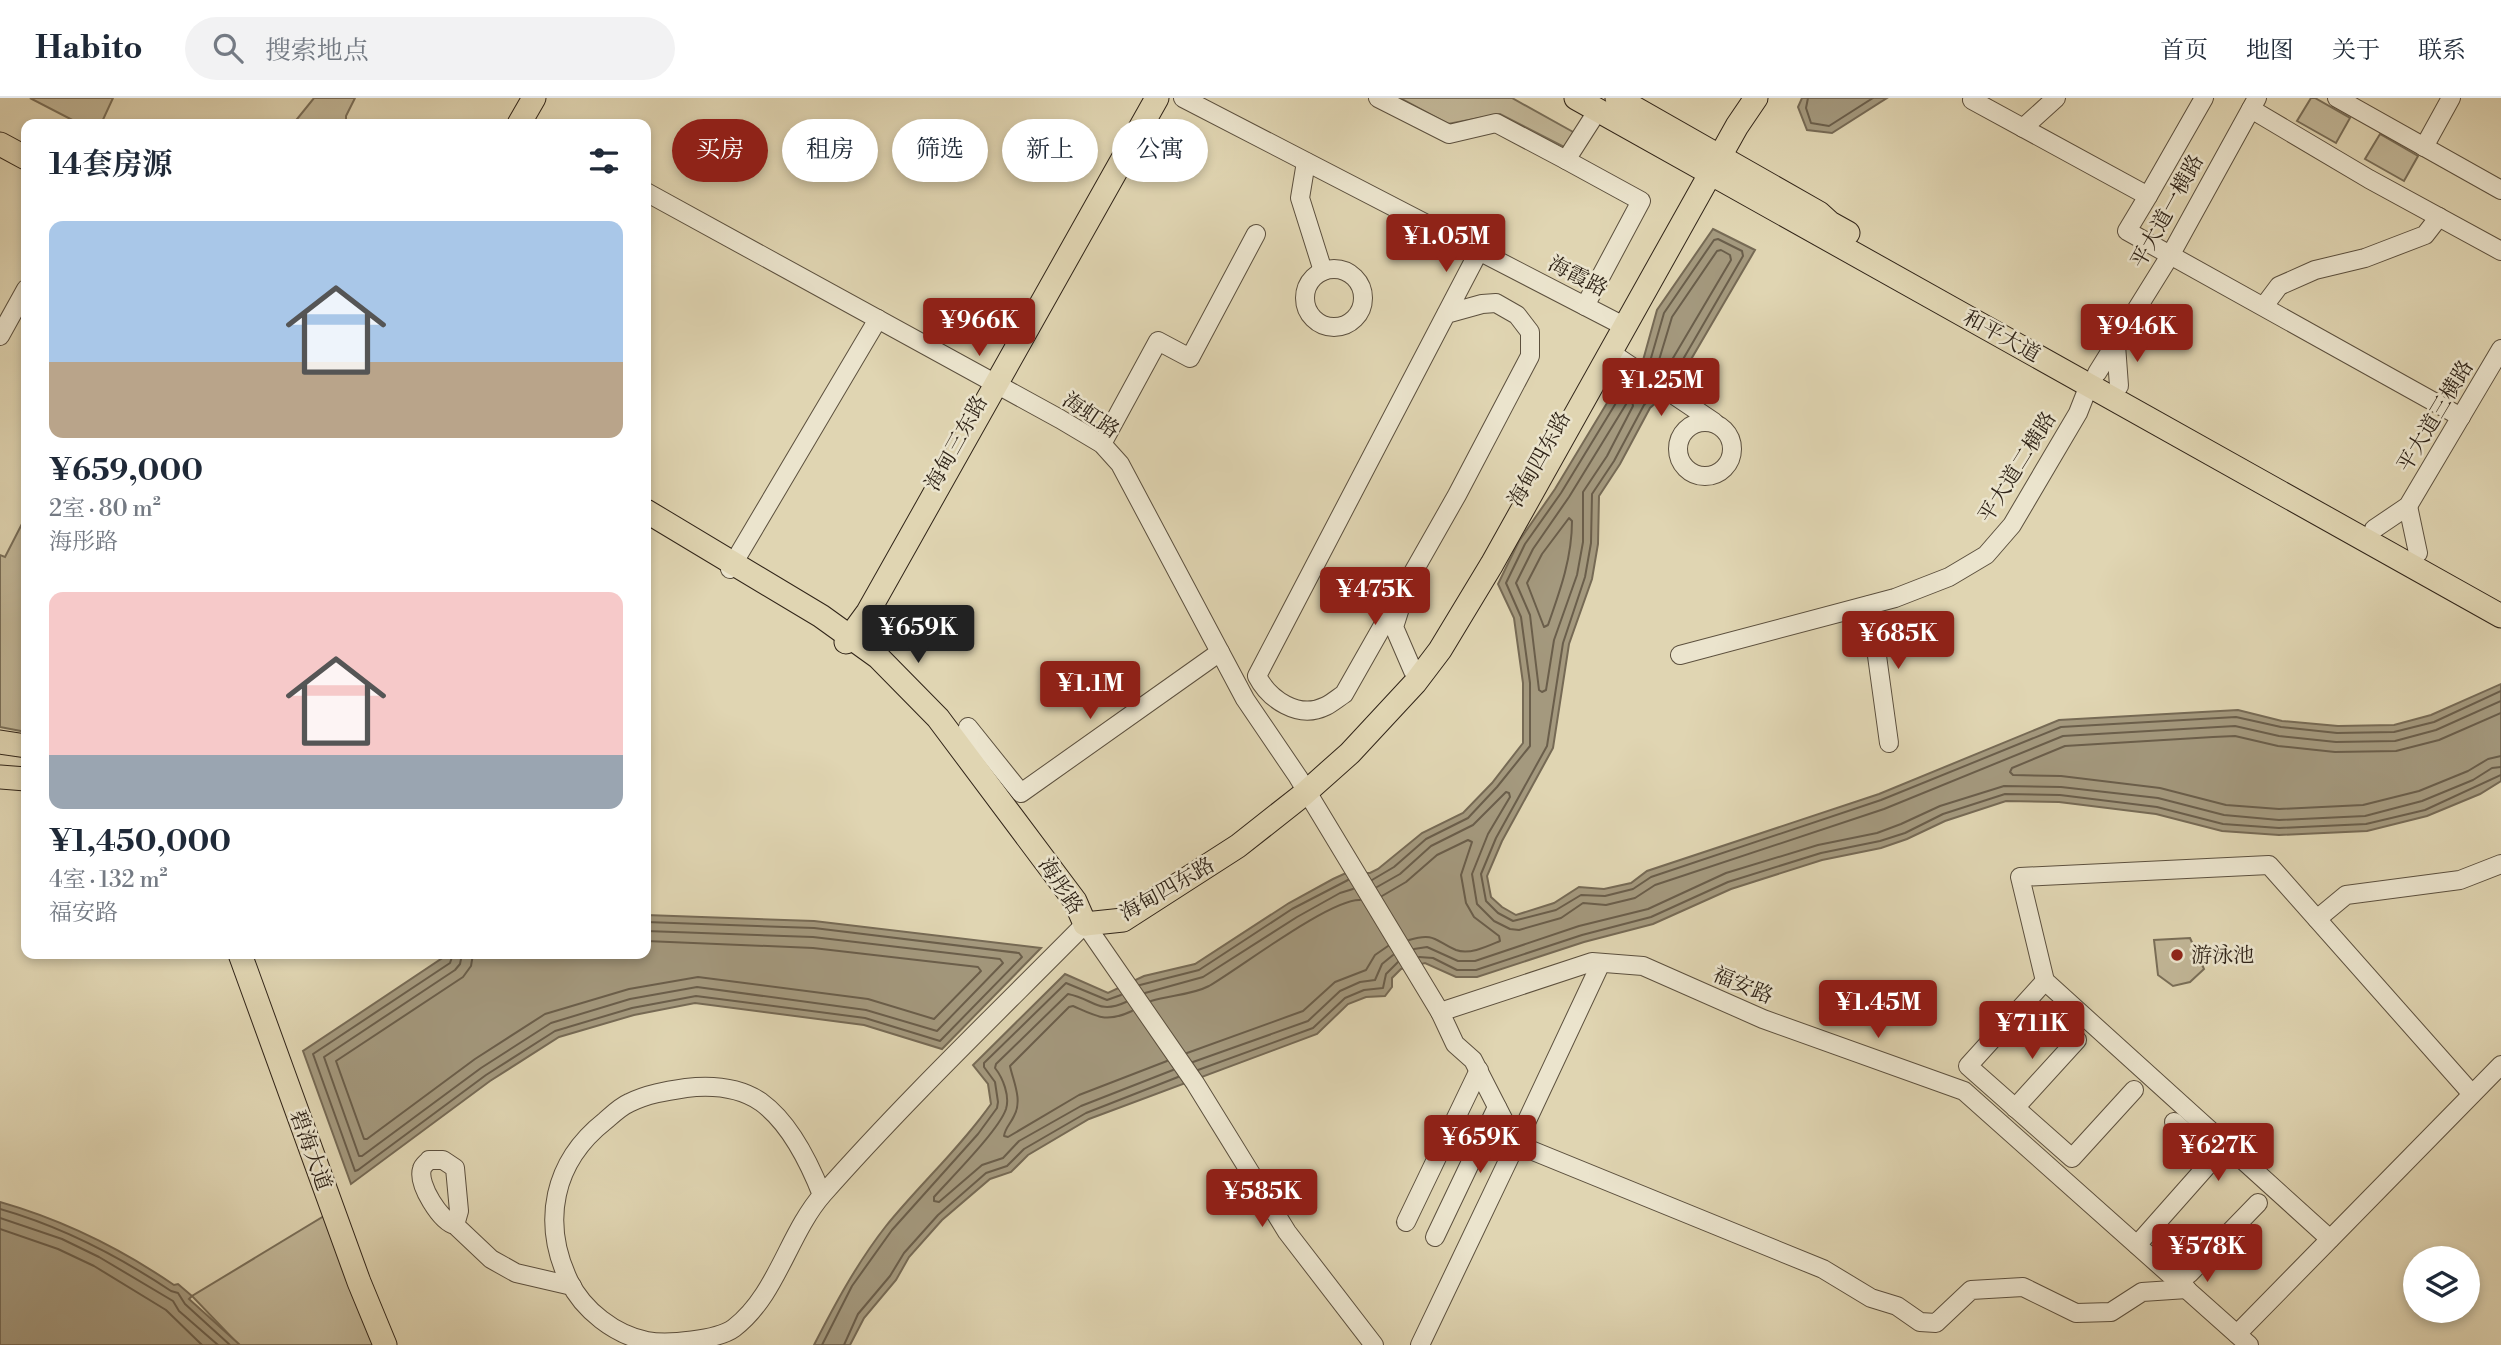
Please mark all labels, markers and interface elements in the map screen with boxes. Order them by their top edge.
search box [185,17,675,80]
text: Habito [35,28,143,69]
icon: search [209,29,247,67]
text: 搜索地点 [265,35,369,67]
text: 首页 [2160,36,2208,66]
text: 地图 [2246,36,2294,66]
text: 关于 [2332,36,2380,66]
text: 联系 [2418,36,2466,66]
chip: 买房 [672,119,768,182]
chip: 租房 [782,119,878,182]
chip: 筛选 [892,119,988,182]
chip: 新上 [1002,119,1098,182]
chip: 公寓 [1112,119,1208,182]
icon: filters [585,142,623,180]
text: 14套房源 [49,146,172,184]
street label: 平大道一横路 [2126,150,2210,273]
pin: ¥1.05M [1389,214,1503,274]
text: ¥1.05M [1402,223,1490,251]
street label: 海霞路 [1544,251,1612,303]
icon: home [273,267,399,393]
pin: ¥966K [930,299,1028,358]
pin: ¥946K [2088,304,2186,364]
street label: 和平大道 [1958,305,2045,369]
text: ¥966K [939,307,1019,335]
text: ¥946K [2097,313,2177,341]
street label: 平大道三横路 [2392,356,2479,477]
pin: ¥1.25M [1604,358,1718,418]
text: ¥1.25M [1618,367,1704,395]
street label: 海虹路 [1057,387,1124,444]
street label: 海甸三东路 [920,391,994,496]
street label: 海甸四东路 [1503,407,1577,512]
street label: 平大道二横路 [1973,407,2062,528]
text: ¥659,000 [49,452,203,490]
text: 2室 · 80 m² [49,495,161,523]
text: 海彤路 [49,528,118,556]
pin: ¥475K [1326,568,1424,627]
text: ¥475K [1336,576,1414,604]
pin: ¥659K [869,606,967,665]
pin: ¥685K [1849,612,1947,671]
text: ¥659K [878,614,958,642]
text: ¥685K [1858,620,1938,648]
icon: home [273,638,399,764]
pin: ¥1.1M [1041,662,1139,721]
text: ¥1.1M [1056,670,1124,698]
text: ¥1,450,000 [49,823,231,861]
street label: 海甸四东路 [1116,852,1219,927]
street label: 海彤路 [1032,853,1088,920]
text: 4室 · 132 m² [49,866,168,894]
text: 福安路 [49,899,118,927]
place label: 游泳池 [2191,943,2254,969]
marker: 游泳池 [2169,947,2185,963]
street label: 福安路 [1709,962,1777,1010]
pin: ¥1.45M [1821,981,1935,1040]
text: ¥1.45M [1835,989,1921,1017]
pin: ¥711K [1983,1002,2081,1061]
text: ¥711K [1995,1010,2069,1038]
street label: 碧海大道 [283,1106,337,1194]
pin: ¥659K [1431,1116,1529,1175]
text: ¥659K [1440,1124,1520,1152]
pin: ¥627K [2169,1124,2267,1183]
text: ¥627K [2179,1132,2257,1160]
pin: ¥585K [1213,1170,1311,1229]
text: ¥585K [1222,1178,1302,1206]
pin: ¥578K [2158,1224,2256,1284]
text: ¥578K [2168,1233,2246,1261]
map controls [2403,1246,2480,1323]
button: layers [2403,1246,2480,1323]

